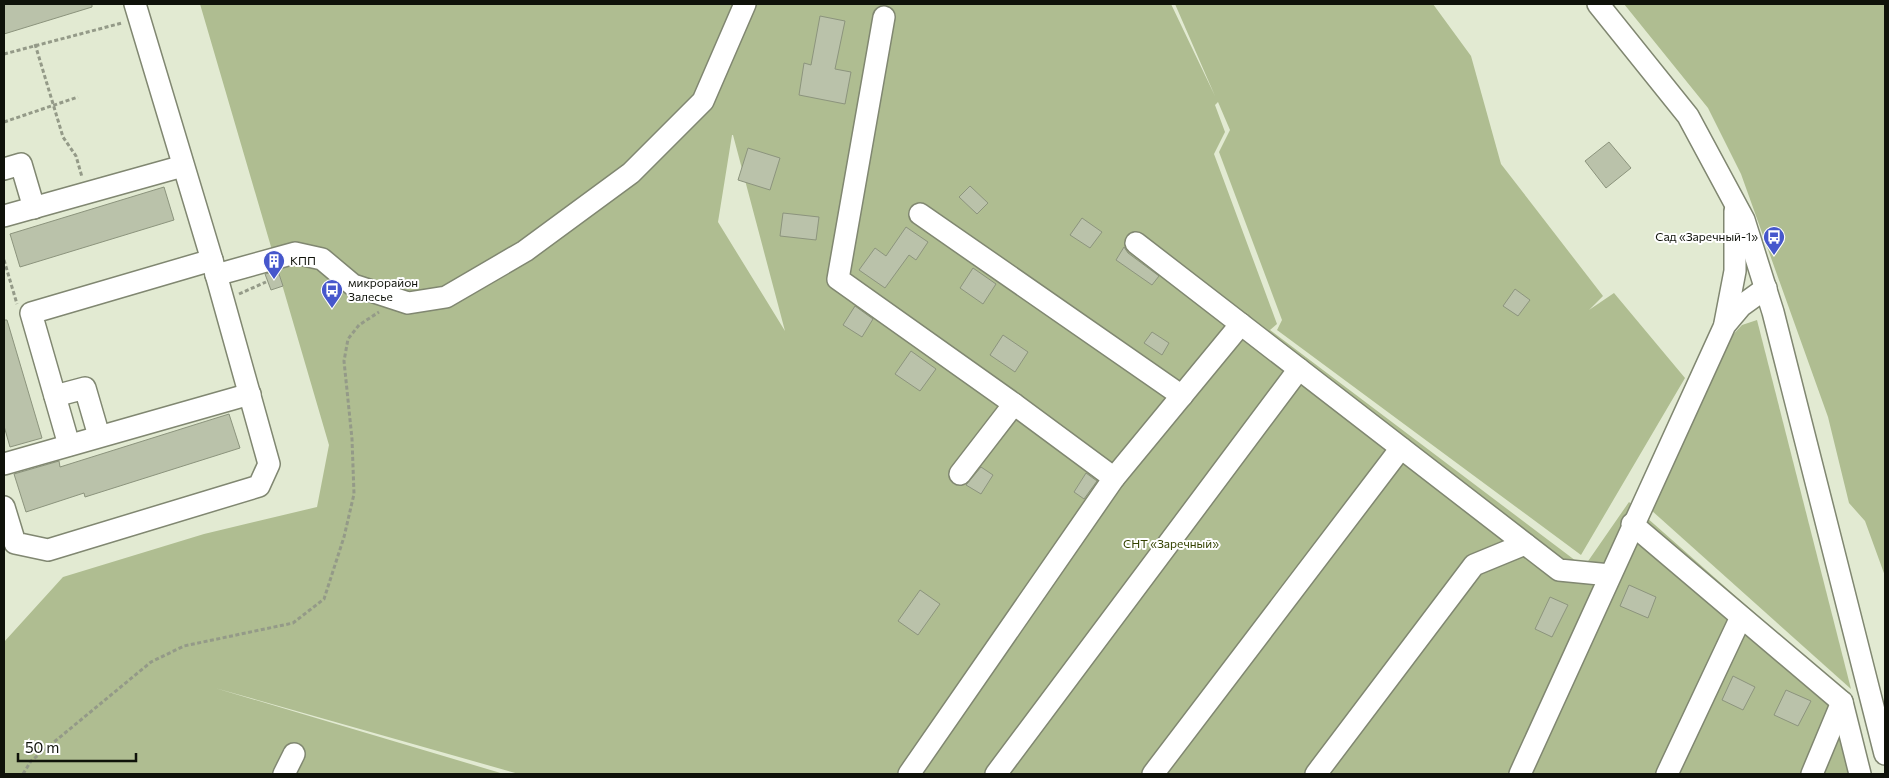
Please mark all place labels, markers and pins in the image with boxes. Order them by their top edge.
bus stop icon: Сад «Заречный-1» [1762,225,1786,256]
place label: Сад «Заречный-1» [1655,229,1758,243]
building icon: КПП [262,249,286,280]
place label: КПП [290,253,316,267]
place label: микрорайон Залесье [348,275,418,303]
bus stop icon: микрорайон Залесье [320,278,344,309]

